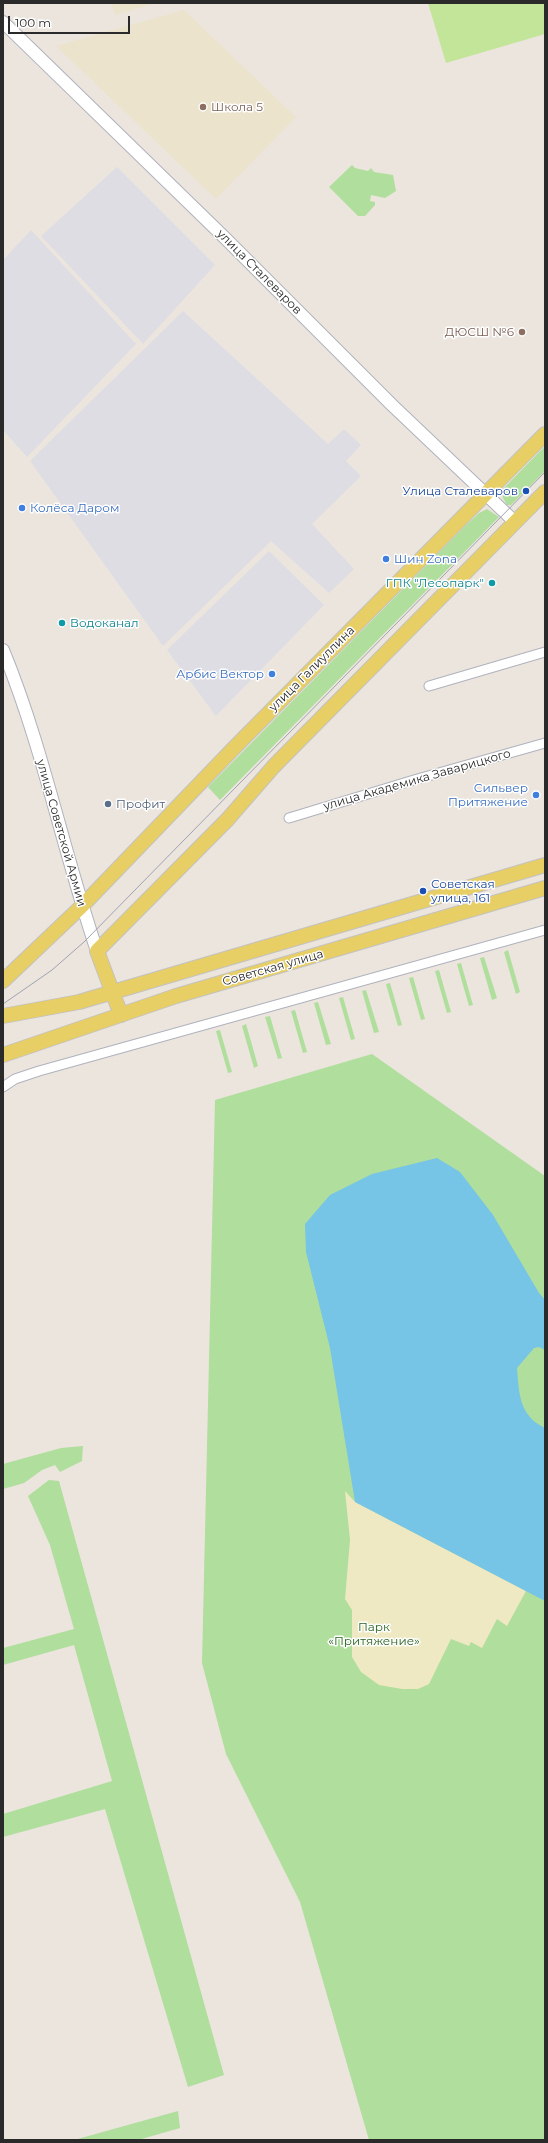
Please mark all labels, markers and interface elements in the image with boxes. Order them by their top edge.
scale bar [10,8,132,34]
text: 100 m [15,15,51,30]
place label: Школа 5 [211,100,263,114]
marker: Школа 5 [198,102,208,112]
street label: улица Сталеваров [214,227,304,317]
place label: ДЮСШ №6 [445,325,514,339]
marker: ДЮСШ №6 [517,327,527,337]
place label: Улица Сталеваров [403,484,518,498]
marker: Улица Сталеваров [521,486,531,496]
place label: Колёса Даром [30,501,119,515]
marker: Колёса Даром [17,503,27,513]
place label: Шин Zona [394,552,457,566]
marker: Шин Zona [381,554,391,564]
place label: ГПК "Лесопарк" [386,576,484,590]
marker: ГПК "Лесопарк" [487,578,497,588]
place label: Водоканал [70,616,139,630]
marker: Водоканал [57,618,67,628]
street label: улица Галиуллина [266,623,358,715]
place label: Арбис Вектор [176,667,264,681]
marker: Арбис Вектор [267,669,277,679]
street label: улица Академика Заварицкого [322,746,512,814]
street label: улица Советской Армии [33,758,89,908]
place label: Сильвер Притяжение [448,781,528,809]
marker: Сильвер Притяжение [531,790,541,800]
place label: Профит [116,797,165,811]
marker: Профит [103,799,113,809]
place label: Советская улица, 161 [431,877,495,905]
marker: Советская улица, 161 [418,886,428,896]
street label: Советская улица [221,947,325,989]
park label: Парк «Притяжение» [328,1620,420,1648]

